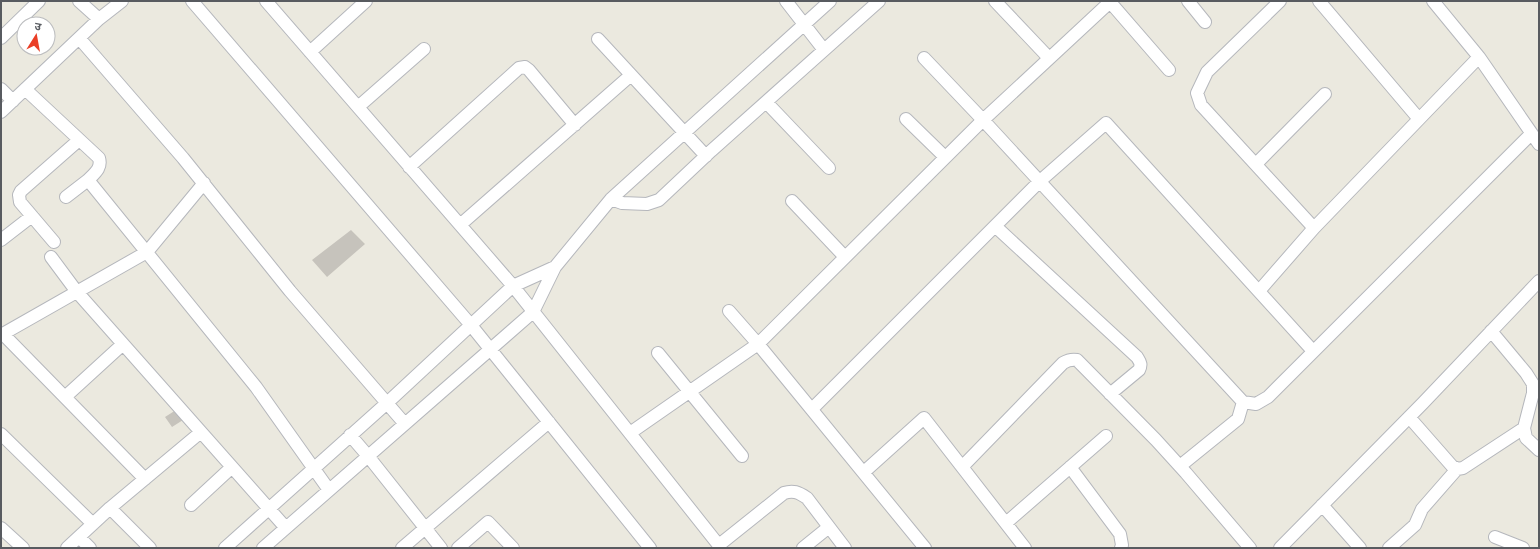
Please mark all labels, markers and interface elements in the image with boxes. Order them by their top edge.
north arrow [16,16,56,56]
text: उ [33,18,43,34]

